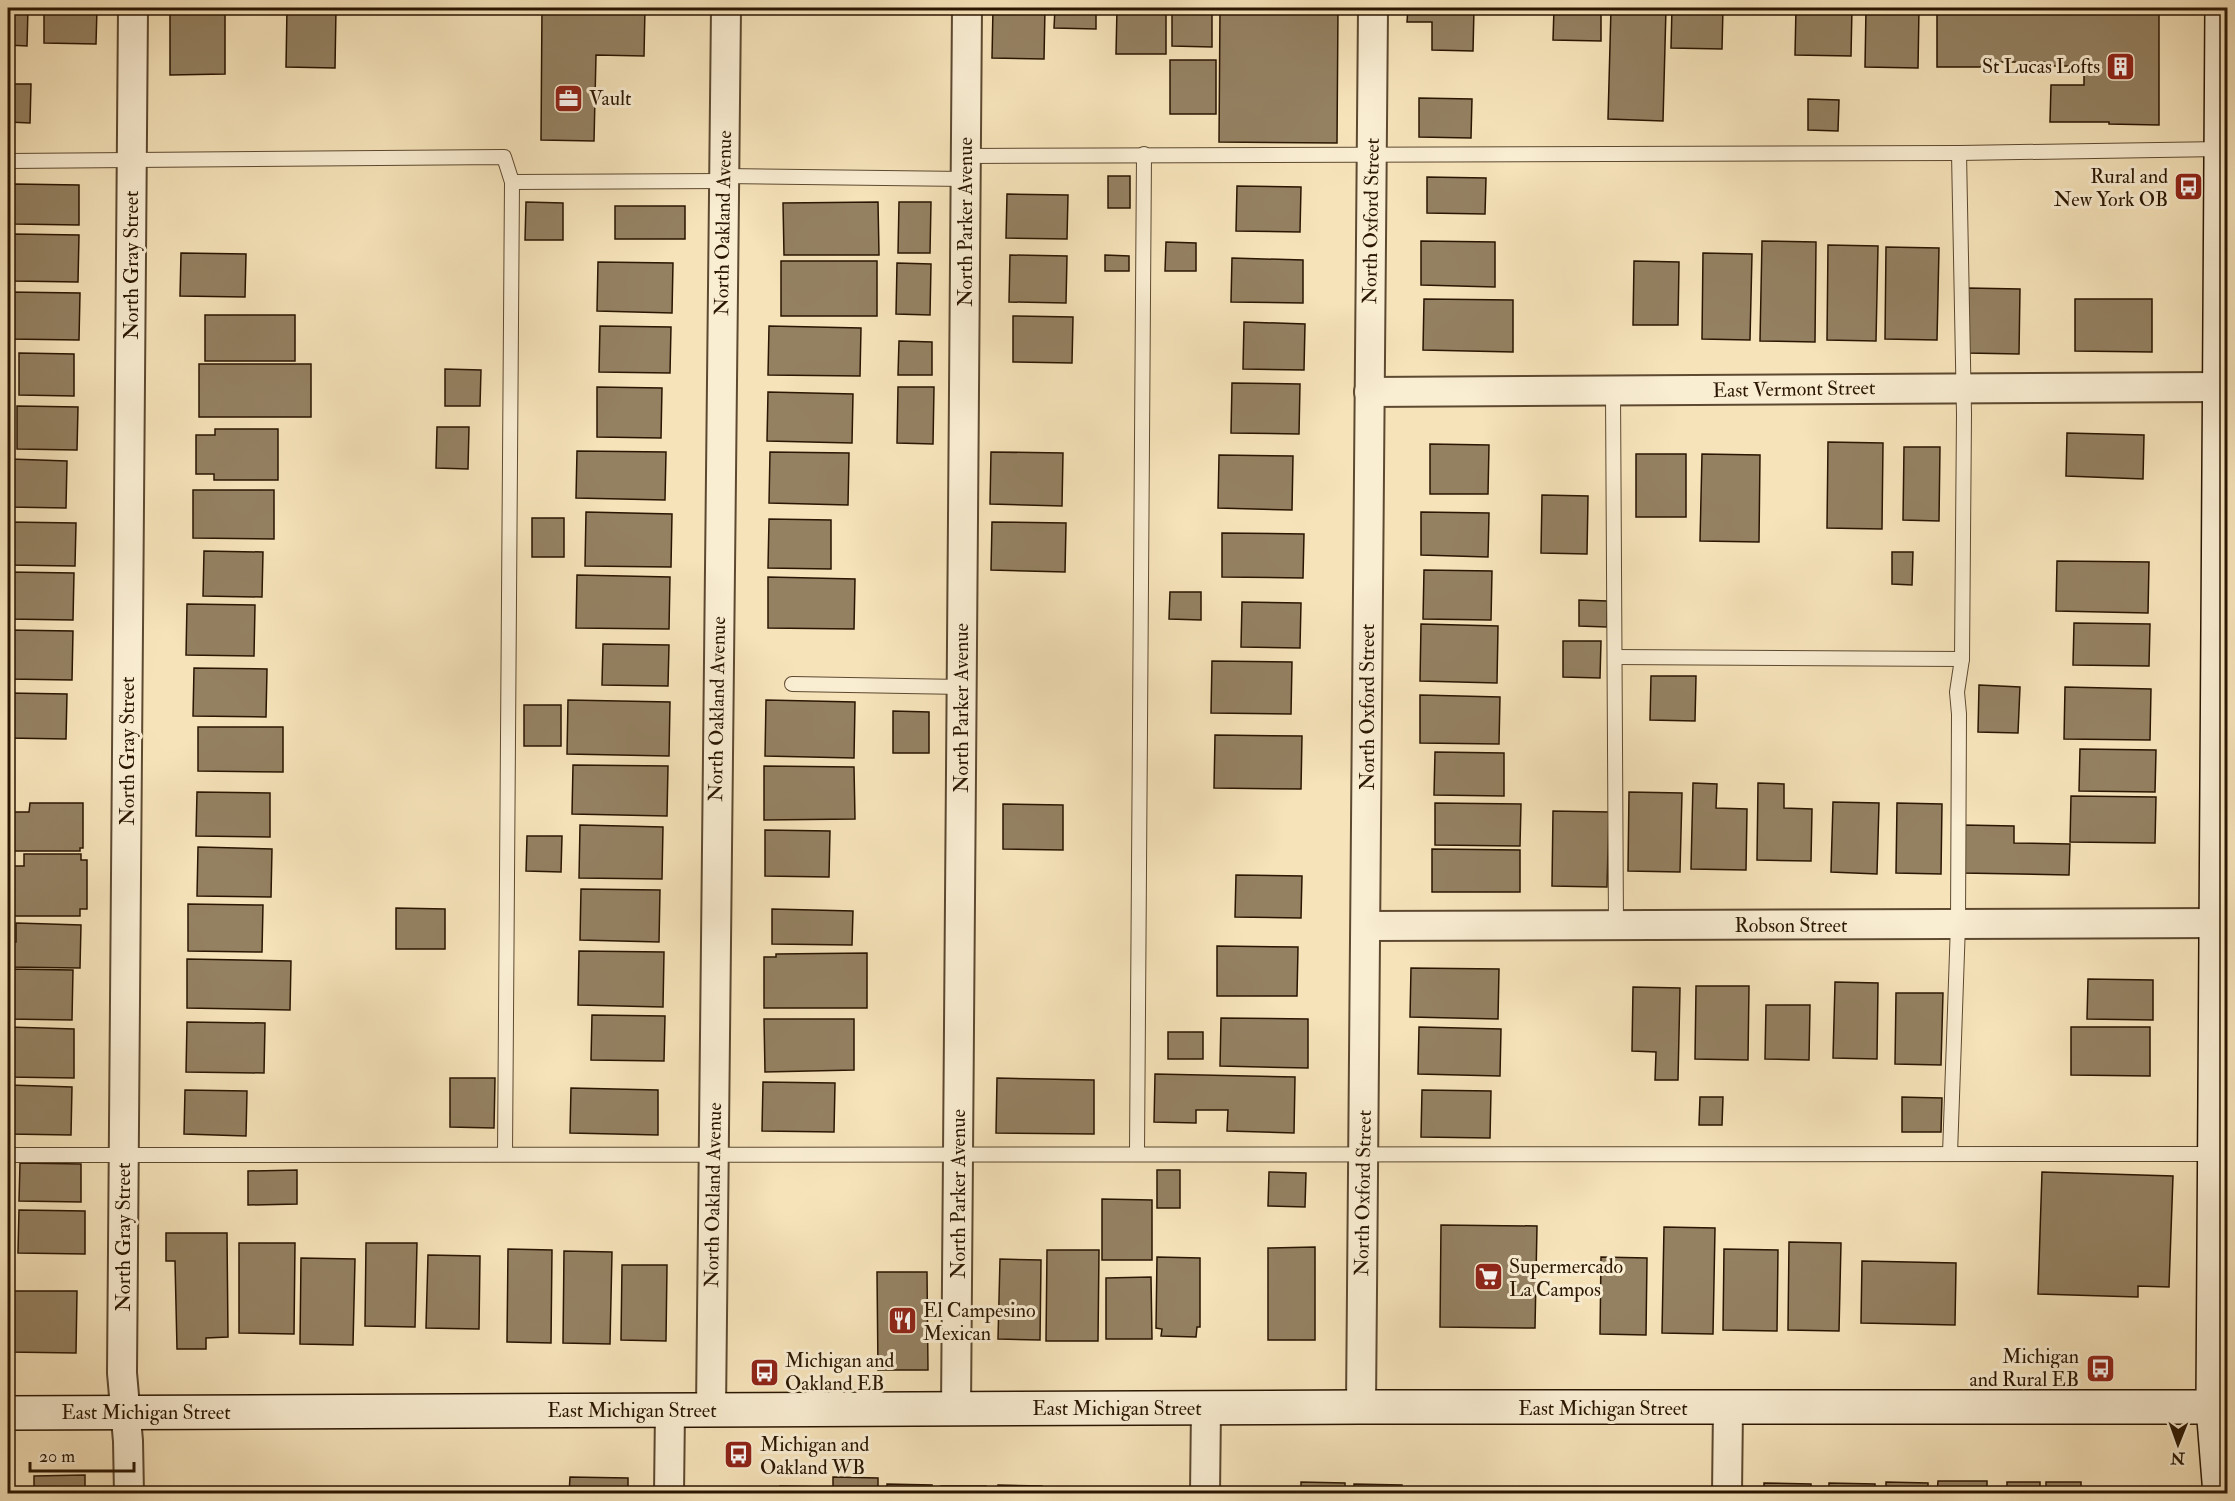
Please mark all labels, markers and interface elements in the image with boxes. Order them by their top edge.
building icon: St Lucas Lofts [2105,50,2137,82]
place label: St Lucas Lofts [1982,54,2100,79]
office icon: Vault [552,82,584,114]
place label: Vault [589,86,632,111]
street label: North Oakland Avenue [709,130,737,316]
street label: North Parker Avenue [953,137,978,307]
street label: North Oxford Street [1357,137,1385,304]
place label: Rural and New York OB [2054,164,2168,212]
bus stop icon: Rural and New York OB [2173,171,2205,203]
street label: North Gray Street [119,190,144,340]
street label: East Vermont Street [1712,375,1876,403]
street label: North Oakland Avenue [703,616,731,802]
street label: North Parker Avenue [949,623,974,793]
street label: North Oxford Street [1355,623,1380,790]
street label: North Gray Street [115,676,140,826]
street label: Robson Street [1735,913,1848,938]
street label: North Oakland Avenue [699,1102,727,1288]
street label: North Parker Avenue [946,1109,971,1279]
street label: North Oxford Street [1349,1109,1377,1276]
street label: North Gray Street [111,1162,136,1312]
place label: Supermercado La Campos [1509,1254,1623,1303]
supermarket icon: Supermercado La Campos [1472,1261,1504,1293]
place label: El Campesino Mexican [923,1298,1036,1346]
restaurant icon: El Campesino Mexican [886,1305,918,1337]
place label: Michigan and Rural EB [1969,1344,2079,1392]
place label: Michigan and Oakland EB [785,1348,895,1396]
bus stop icon: Michigan and Rural EB [2084,1352,2116,1384]
bus stop icon: Michigan and Oakland EB [748,1356,780,1388]
street label: East Michigan Street [1032,1396,1202,1421]
street label: East Michigan Street [1518,1396,1688,1421]
street label: East Michigan Street [547,1398,717,1423]
street label: East Michigan Street [61,1400,231,1425]
north arrow [2148,1414,2208,1474]
place label: Michigan and Oakland WB [760,1432,870,1480]
scale bar [30,1435,134,1473]
bus stop icon: Michigan and Oakland WB [723,1439,755,1471]
text: 20 m [39,1445,75,1468]
text: N [2170,1448,2186,1468]

